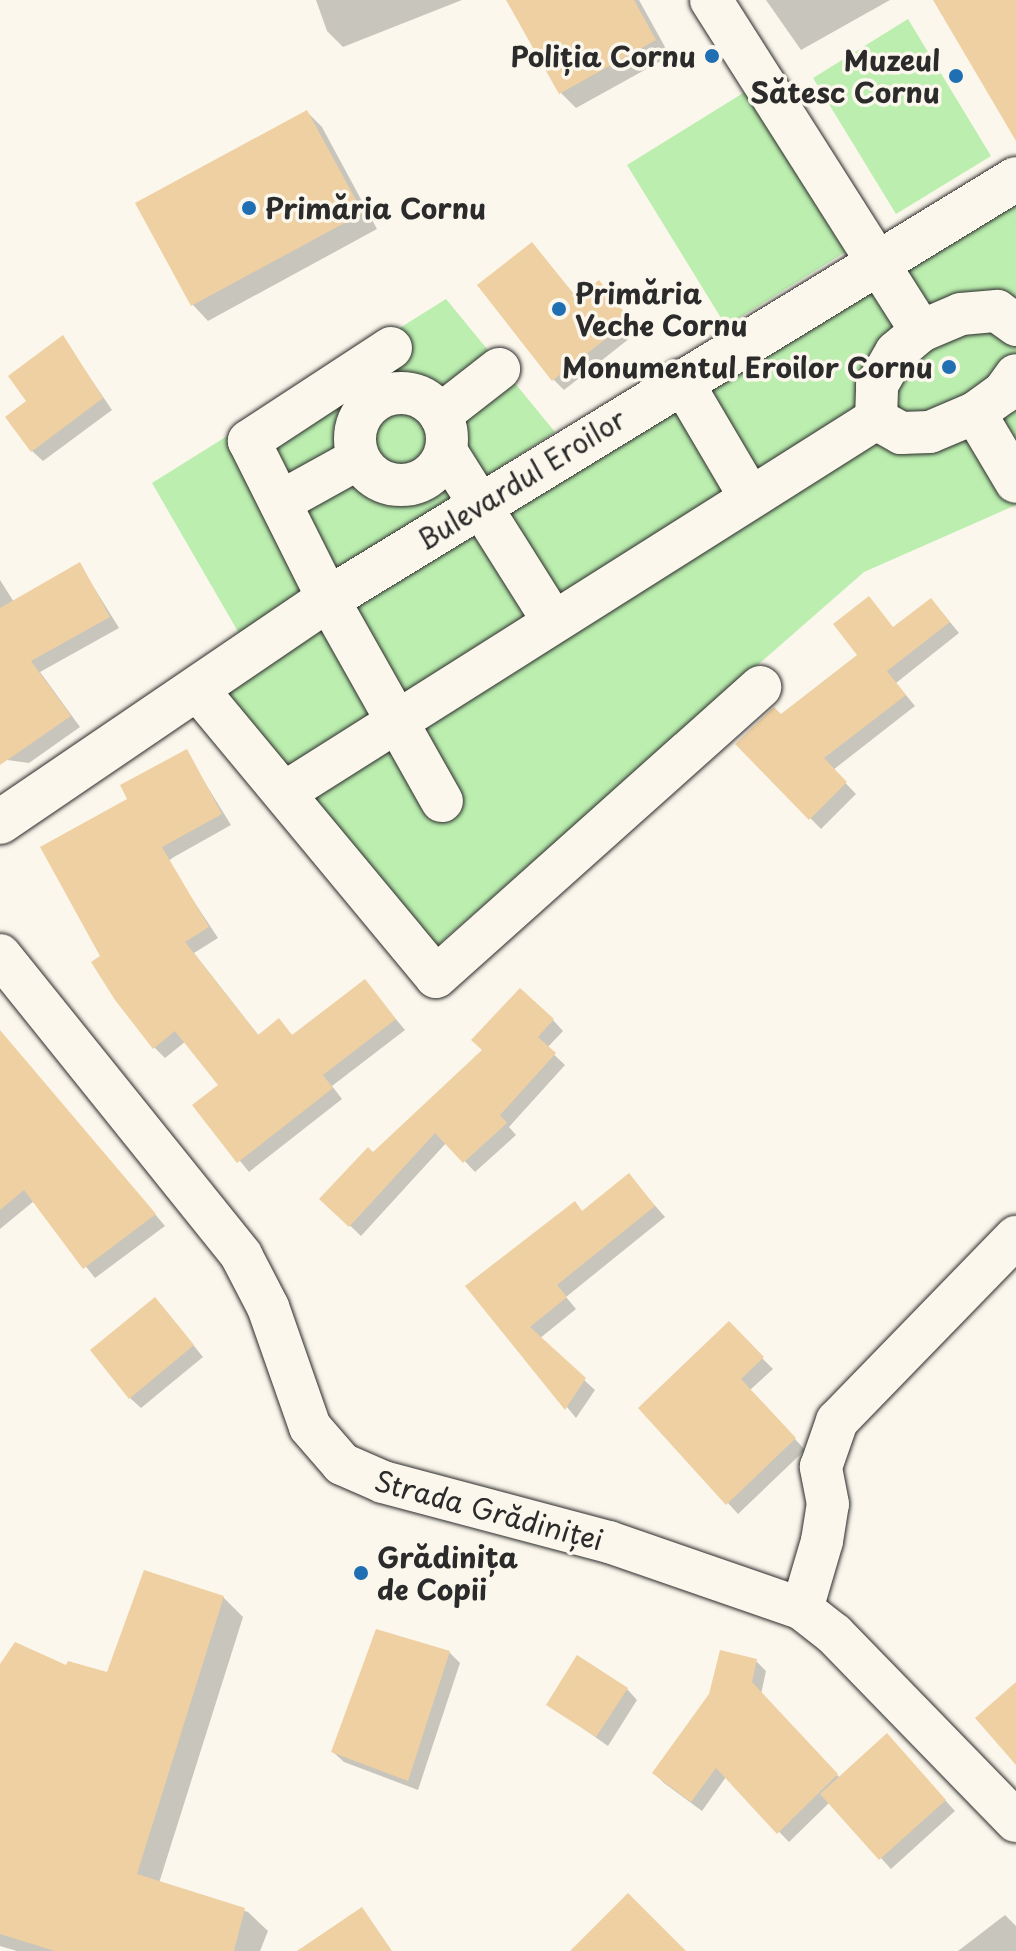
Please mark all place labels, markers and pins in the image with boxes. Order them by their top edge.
place label: Poliția Cornu [510,39,696,73]
place label: Muzeul Sătesc Cornu [750,43,940,109]
marker: Poliția Cornu [703,47,721,65]
marker: Muzeul Sătesc Cornu [947,67,965,85]
place label: Primăria Cornu [265,191,487,225]
marker: Primăria Cornu [240,199,258,217]
place label: Primăria Veche Cornu [575,276,750,342]
marker: Primăria Veche Cornu [550,300,568,318]
place label: Monumentul Eroilor Cornu [561,350,933,384]
marker: Monumentul Eroilor Cornu [940,358,958,376]
place label: Grădinița de Copii [377,1540,518,1606]
marker: Grădinița de Copii [352,1564,370,1582]

